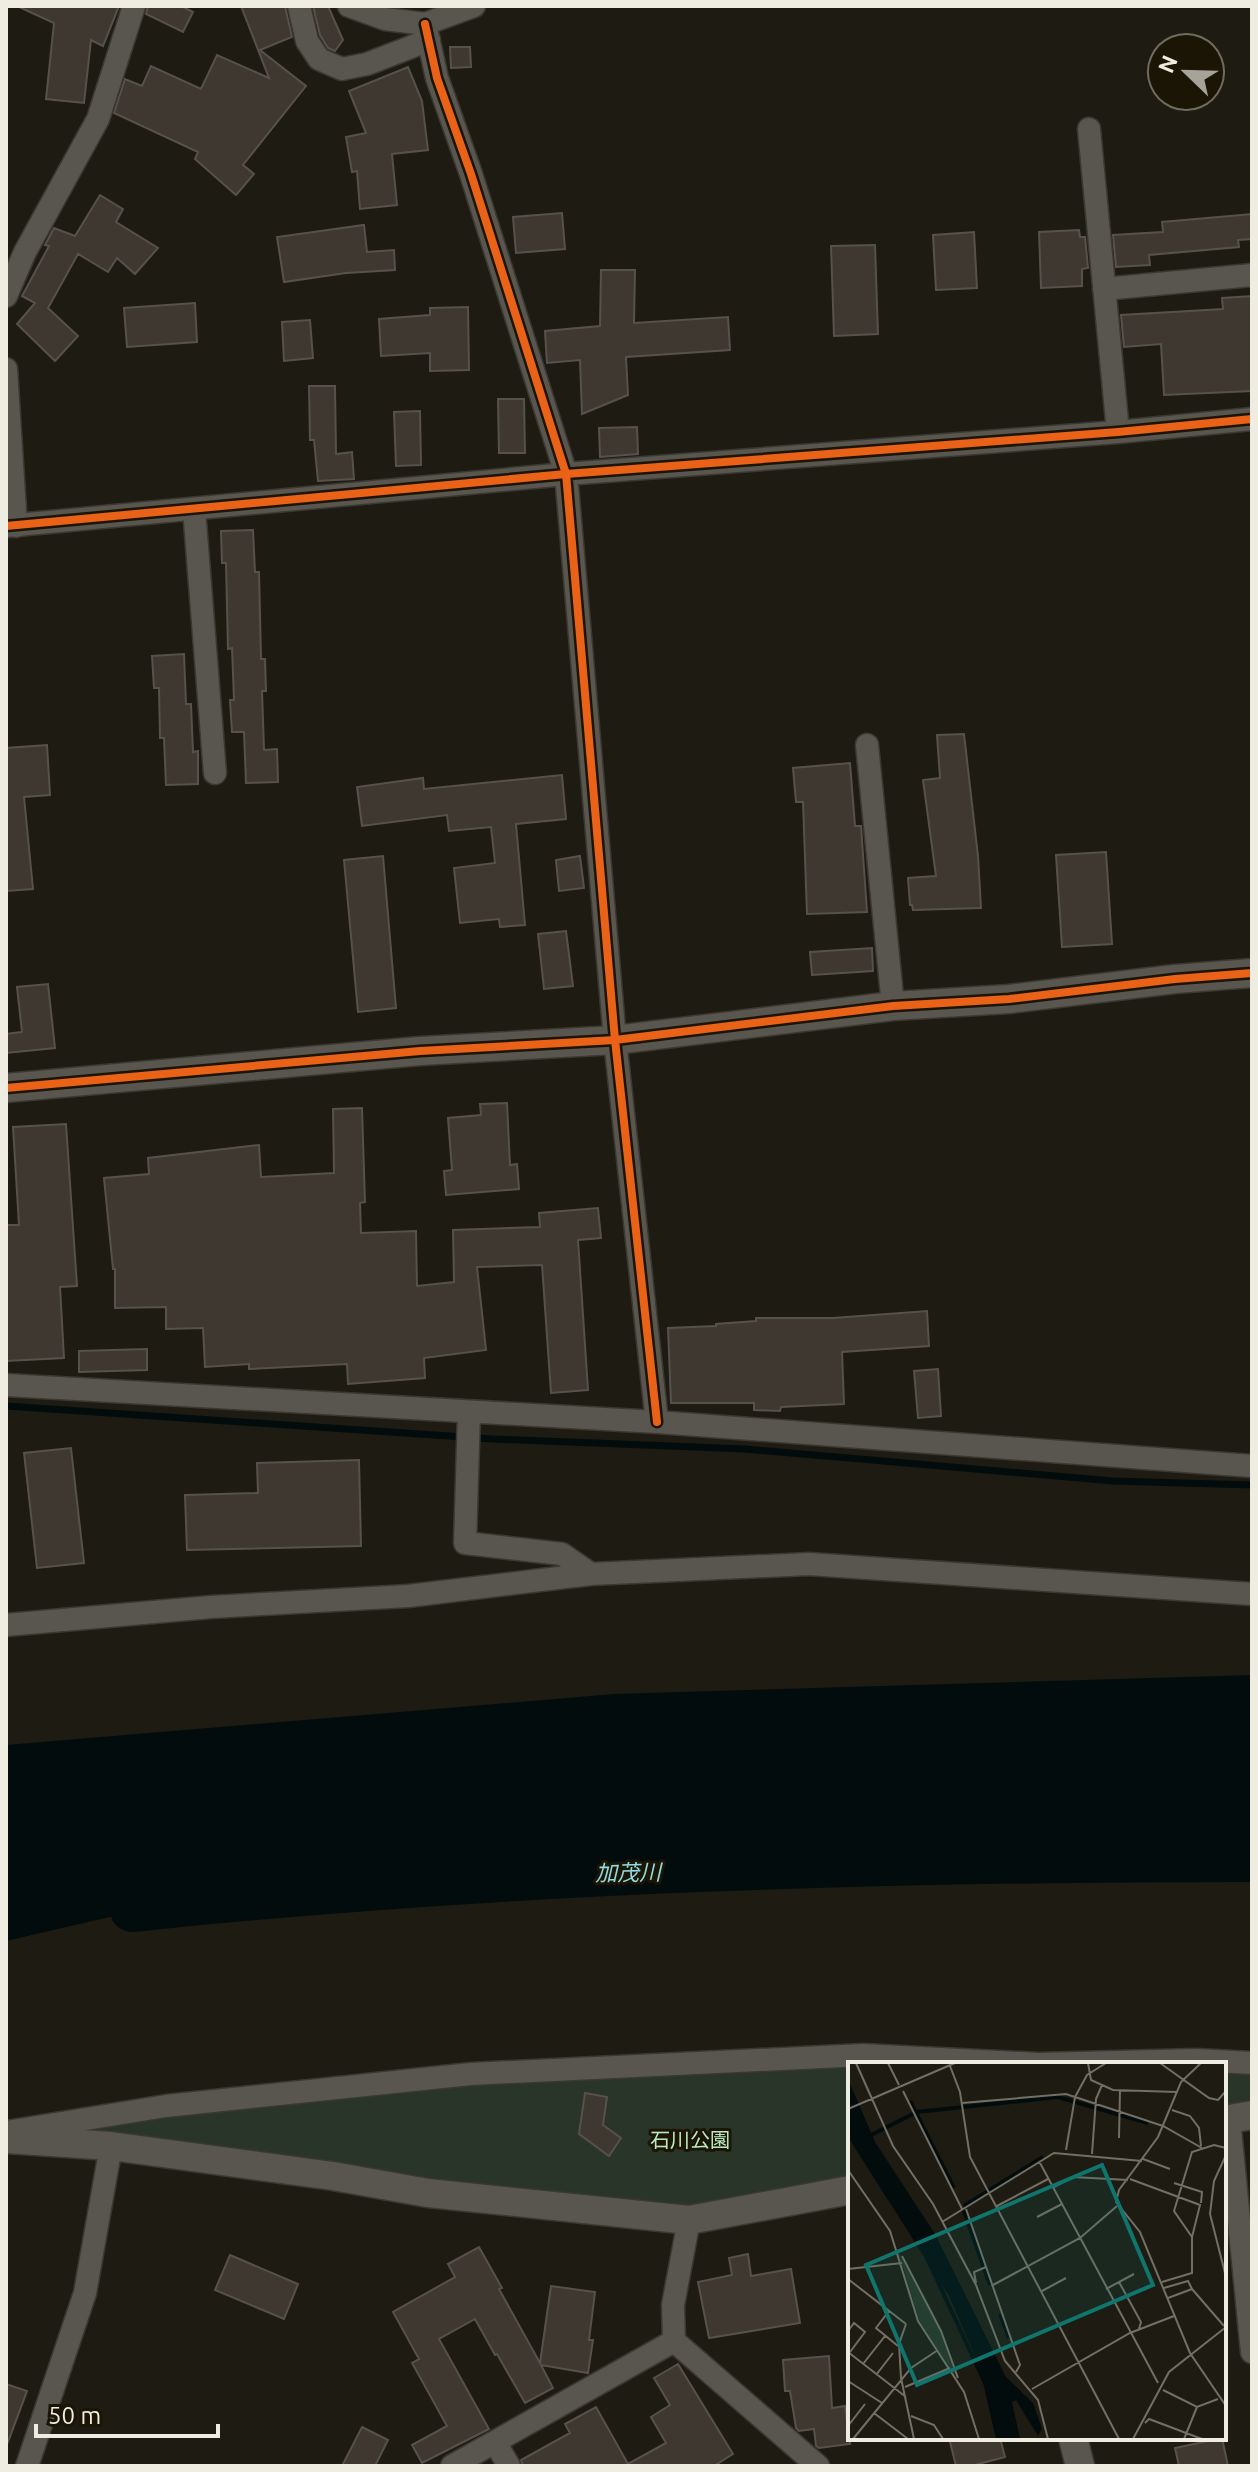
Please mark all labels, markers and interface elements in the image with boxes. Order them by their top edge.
north arrow [1146,32,1226,112]
text: N [1152,52,1182,76]
water label: 加茂川 [595,1859,663,1885]
inset map [848,2062,1226,2440]
park label: 石川公園 [650,2128,730,2151]
scale bar [36,2388,218,2438]
text: 50 m [48,2402,101,2429]

